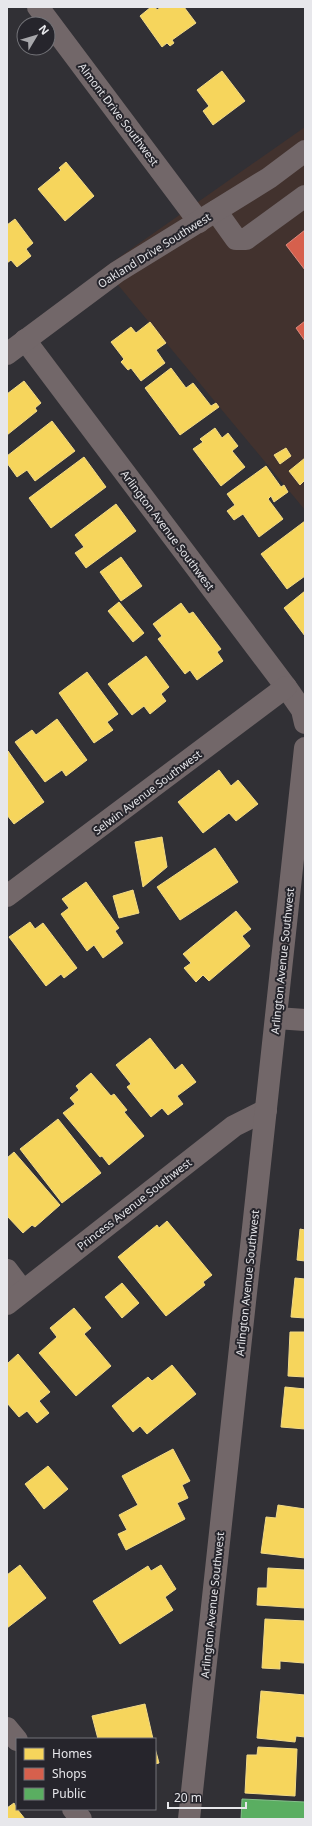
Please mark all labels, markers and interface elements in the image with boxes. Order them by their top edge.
north arrow [16,16,56,56]
text: N [36,21,53,38]
street label: Almont Drive Southwest [75,60,163,168]
street label: Oakland Drive Southwest [95,209,213,291]
street label: Arlington Avenue Southwest [118,467,218,593]
street label: Selwin Avenue Southwest [90,746,204,838]
street label: Arlington Avenue Southwest [267,887,297,1035]
street label: Princess Avenue Southwest [74,1155,194,1253]
street label: Arlington Avenue Southwest [232,1209,262,1357]
street label: Arlington Avenue Southwest [197,1531,227,1679]
legend [16,1738,156,1810]
text: Homes [52,1745,92,1762]
text: Shops [52,1765,87,1782]
scale bar [168,1784,246,1810]
text: Public [52,1785,86,1802]
text: 20 m [174,1789,202,1806]

